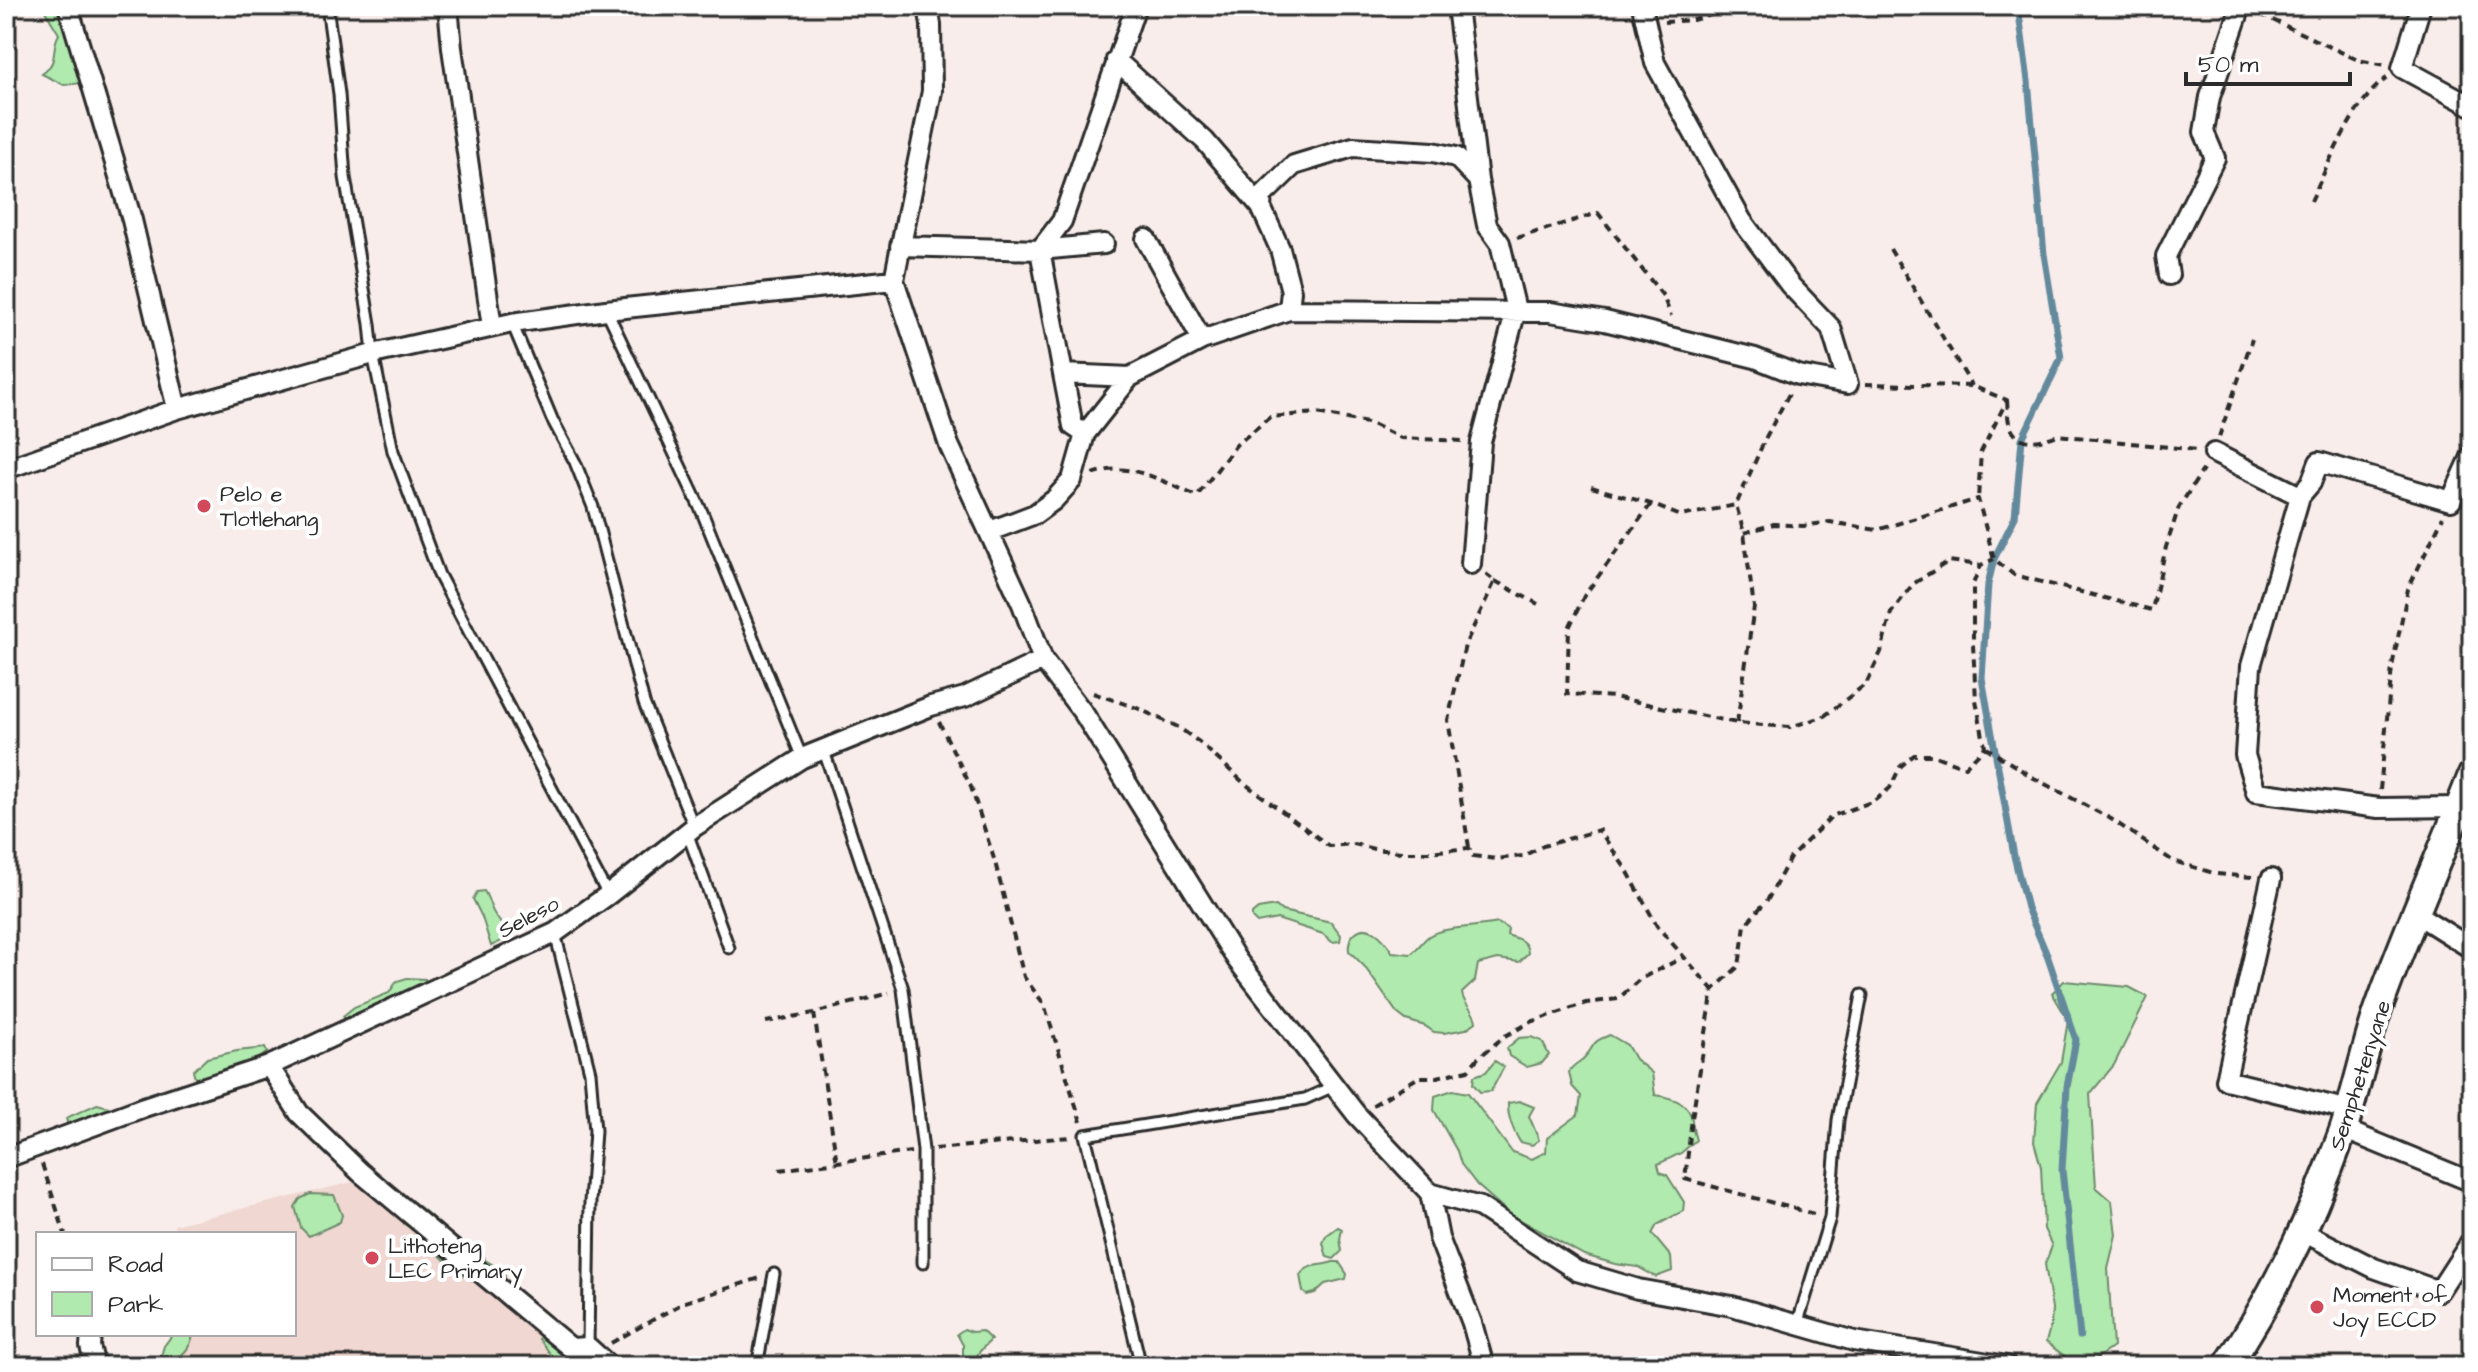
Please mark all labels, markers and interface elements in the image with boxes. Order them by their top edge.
scale bar [2186,36,2350,86]
text: 50 m [2198,48,2259,82]
place label: Pelo e Tlotlehang [220,479,318,536]
marker: Pelo e Tlotlehang [195,497,213,515]
street label: Seleso [493,888,565,946]
street label: Semphetenyane [2322,996,2400,1155]
place label: Lithoteng LEC Primary [388,1231,523,1288]
legend [36,1232,296,1336]
text: Road [108,1248,163,1282]
marker: Lithoteng LEC Primary [363,1249,381,1267]
place label: Moment of Joy ECCD [2333,1280,2448,1337]
text: Park [108,1288,164,1322]
marker: Moment of Joy ECCD [2308,1298,2326,1316]

